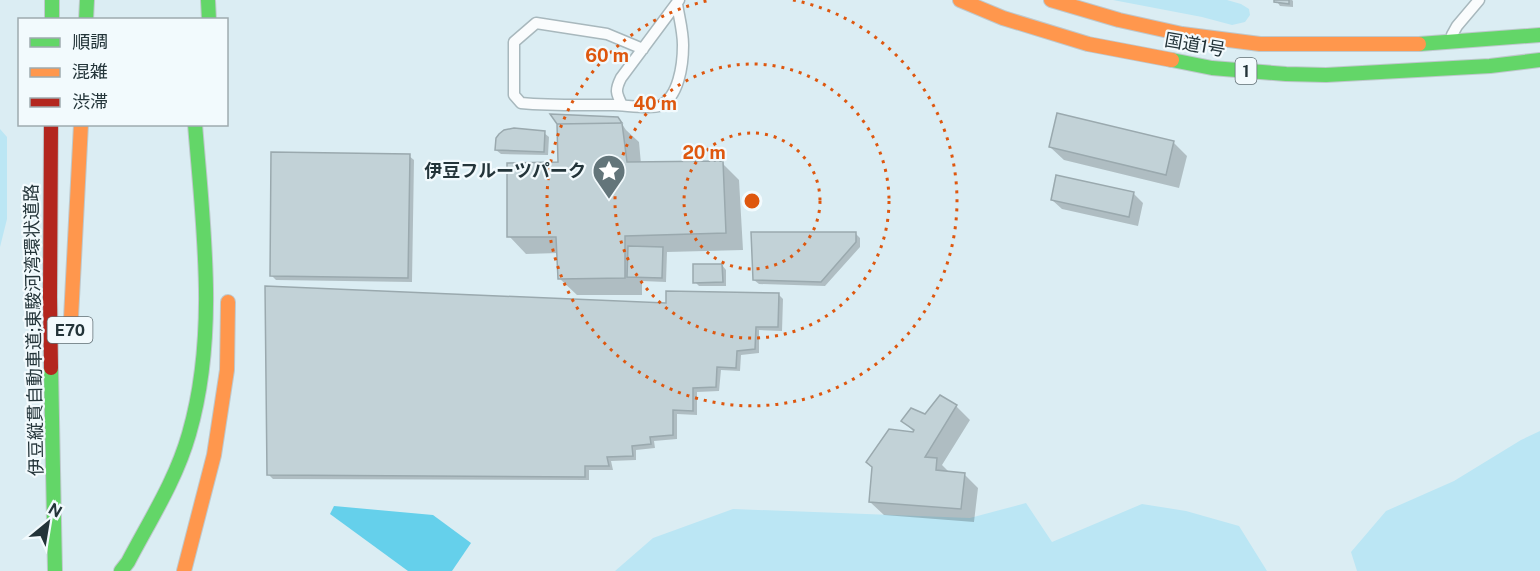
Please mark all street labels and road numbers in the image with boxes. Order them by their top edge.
street label: 国道1号 [1163,29,1227,60]
road number: 1 [1236,58,1256,84]
street label: 伊豆縦貫自動車道;東駿河湾環状道路 [20,184,47,476]
road number: E70 [48,317,92,343]

